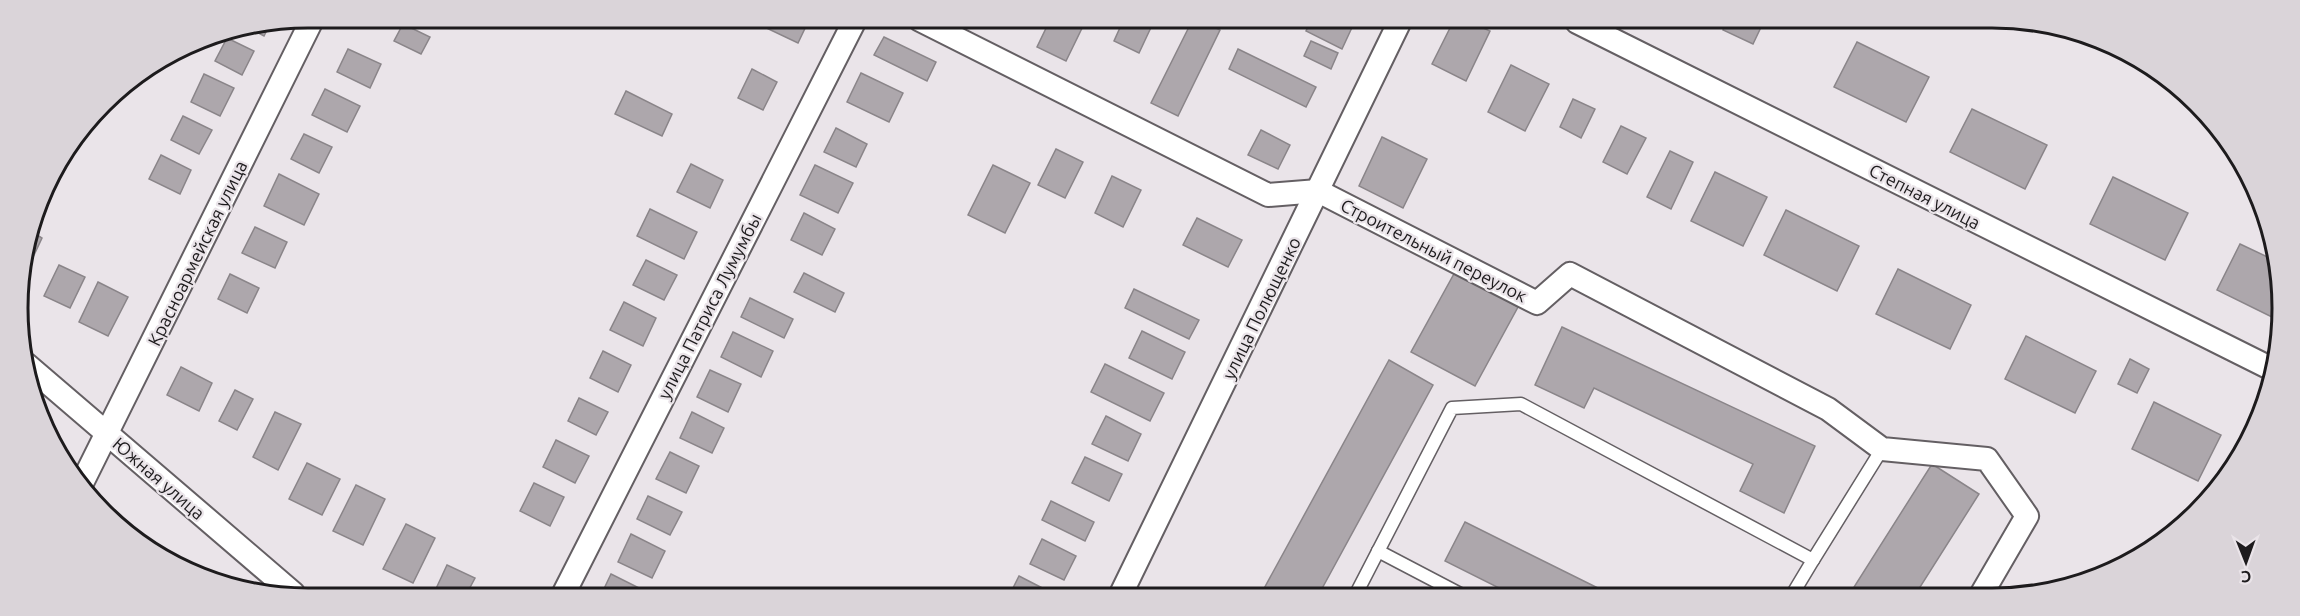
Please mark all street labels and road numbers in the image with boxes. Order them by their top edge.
street label: Красноармейская улица [143,157,251,349]
street label: Степная улица [1866,159,1984,233]
street label: Строительный переулок [1338,194,1530,306]
street label: улица Патриса Лумумбы [653,210,765,402]
street label: улица Полющенко [1218,234,1304,382]
street label: Южная улица [109,433,209,523]

